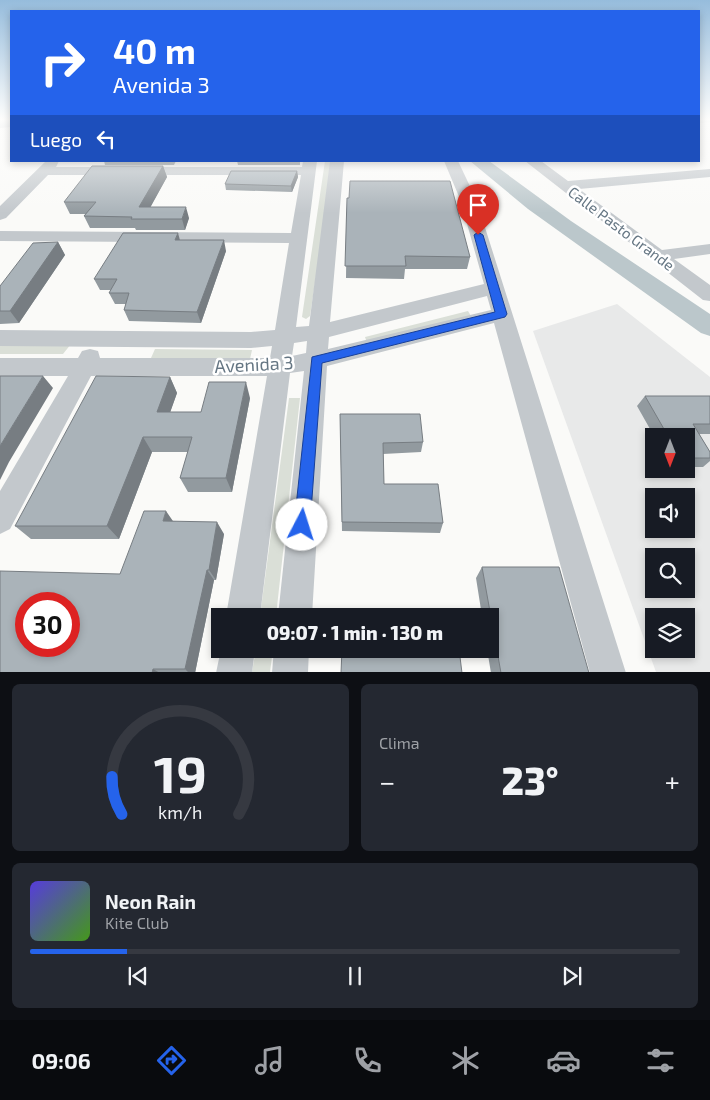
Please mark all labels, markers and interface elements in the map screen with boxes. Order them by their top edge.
text: 40 m [113,29,196,71]
icon: right [30,30,95,95]
text: Avenida 3 [113,71,210,97]
icon: left [92,125,120,153]
text: Luego [30,128,82,151]
street label: Calle Pasto Grande [565,182,678,274]
pin [457,184,499,235]
icon: arrive [464,191,492,219]
street label: Avenida 3 [214,351,294,377]
north arrow [645,428,695,478]
map controls [645,428,695,658]
button: sound [645,488,695,538]
position arrow [275,498,327,550]
button: search [645,548,695,598]
speed limit sign: 30 [15,592,80,657]
button: layers [645,608,695,658]
text: 09:07 · 1 min · 130 m [267,621,443,644]
text: Clima [379,733,420,752]
text: 19 [154,741,207,803]
text: 23° [502,757,558,803]
text: − [379,764,395,798]
text: + [665,764,680,798]
text: km/h [158,801,203,823]
text: Neon Rain [105,890,196,913]
text: Kite Club [105,913,169,932]
icon: previous [124,962,152,990]
icon: pause [341,962,369,990]
icon: next [558,962,586,990]
icon: directions [154,1043,189,1078]
icon: music [252,1043,287,1078]
icon: phone [350,1043,385,1078]
icon: climate [448,1043,483,1078]
icon: car [546,1043,581,1078]
icon: filters [643,1043,678,1078]
text: 09:06 [31,1047,91,1073]

